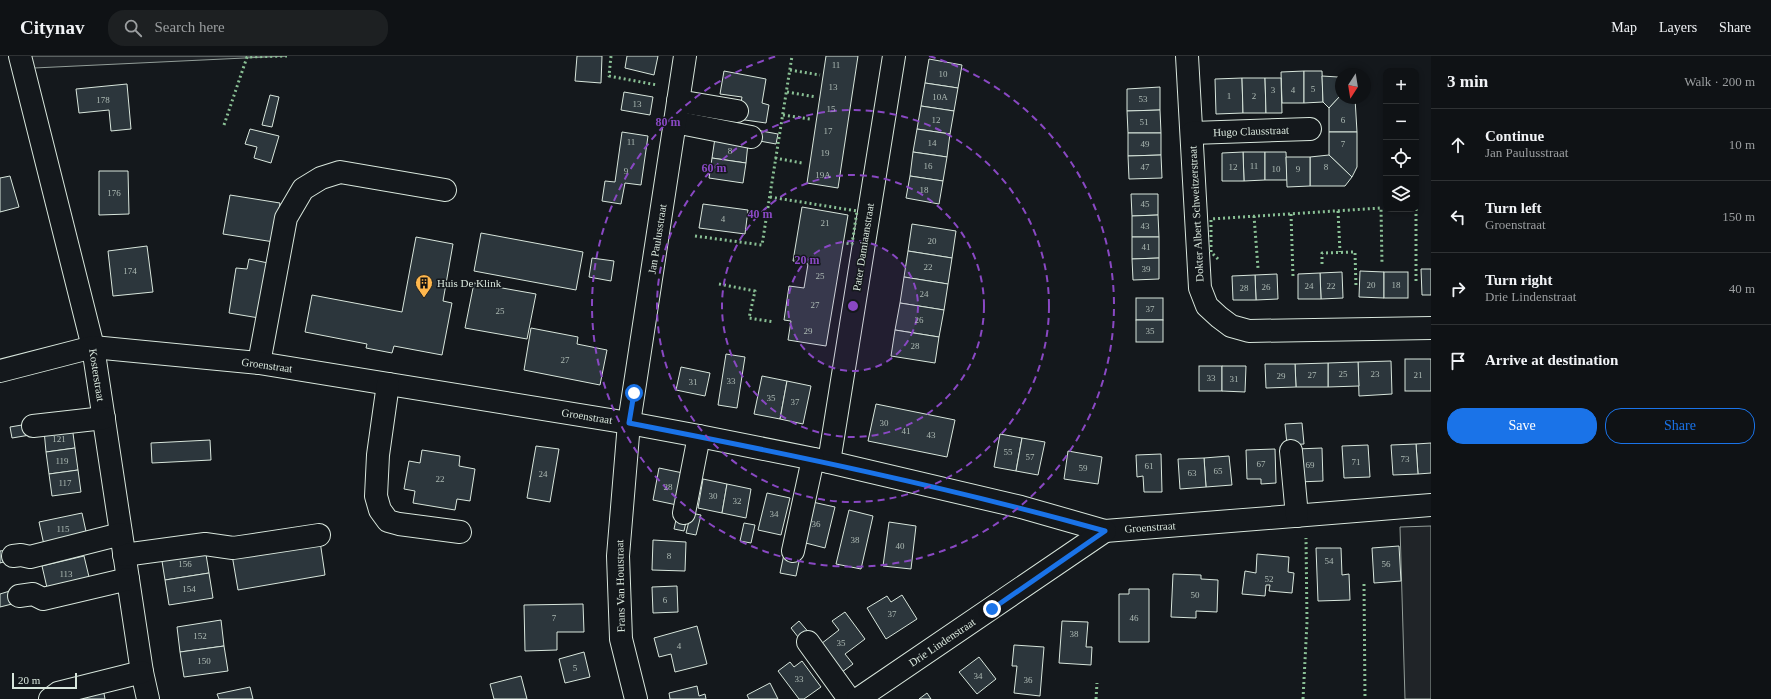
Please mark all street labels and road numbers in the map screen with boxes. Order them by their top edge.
street label: Hugo Clausstraat [1213,124,1289,138]
street label: Dokter Albert Schweitzerstraat [1186,146,1206,282]
street label: Pater Damiaanstraat [850,202,876,292]
street label: Jan Paulusstraat [646,203,668,275]
street label: Kosterstraat [87,348,107,402]
street label: Groenstraat [241,355,293,375]
street label: Groenstraat [561,406,613,426]
street label: Groenstraat [1124,519,1176,535]
street label: Frans Van Houtstraat [613,540,627,632]
street label: Drie Lindenstraat [907,615,977,669]

